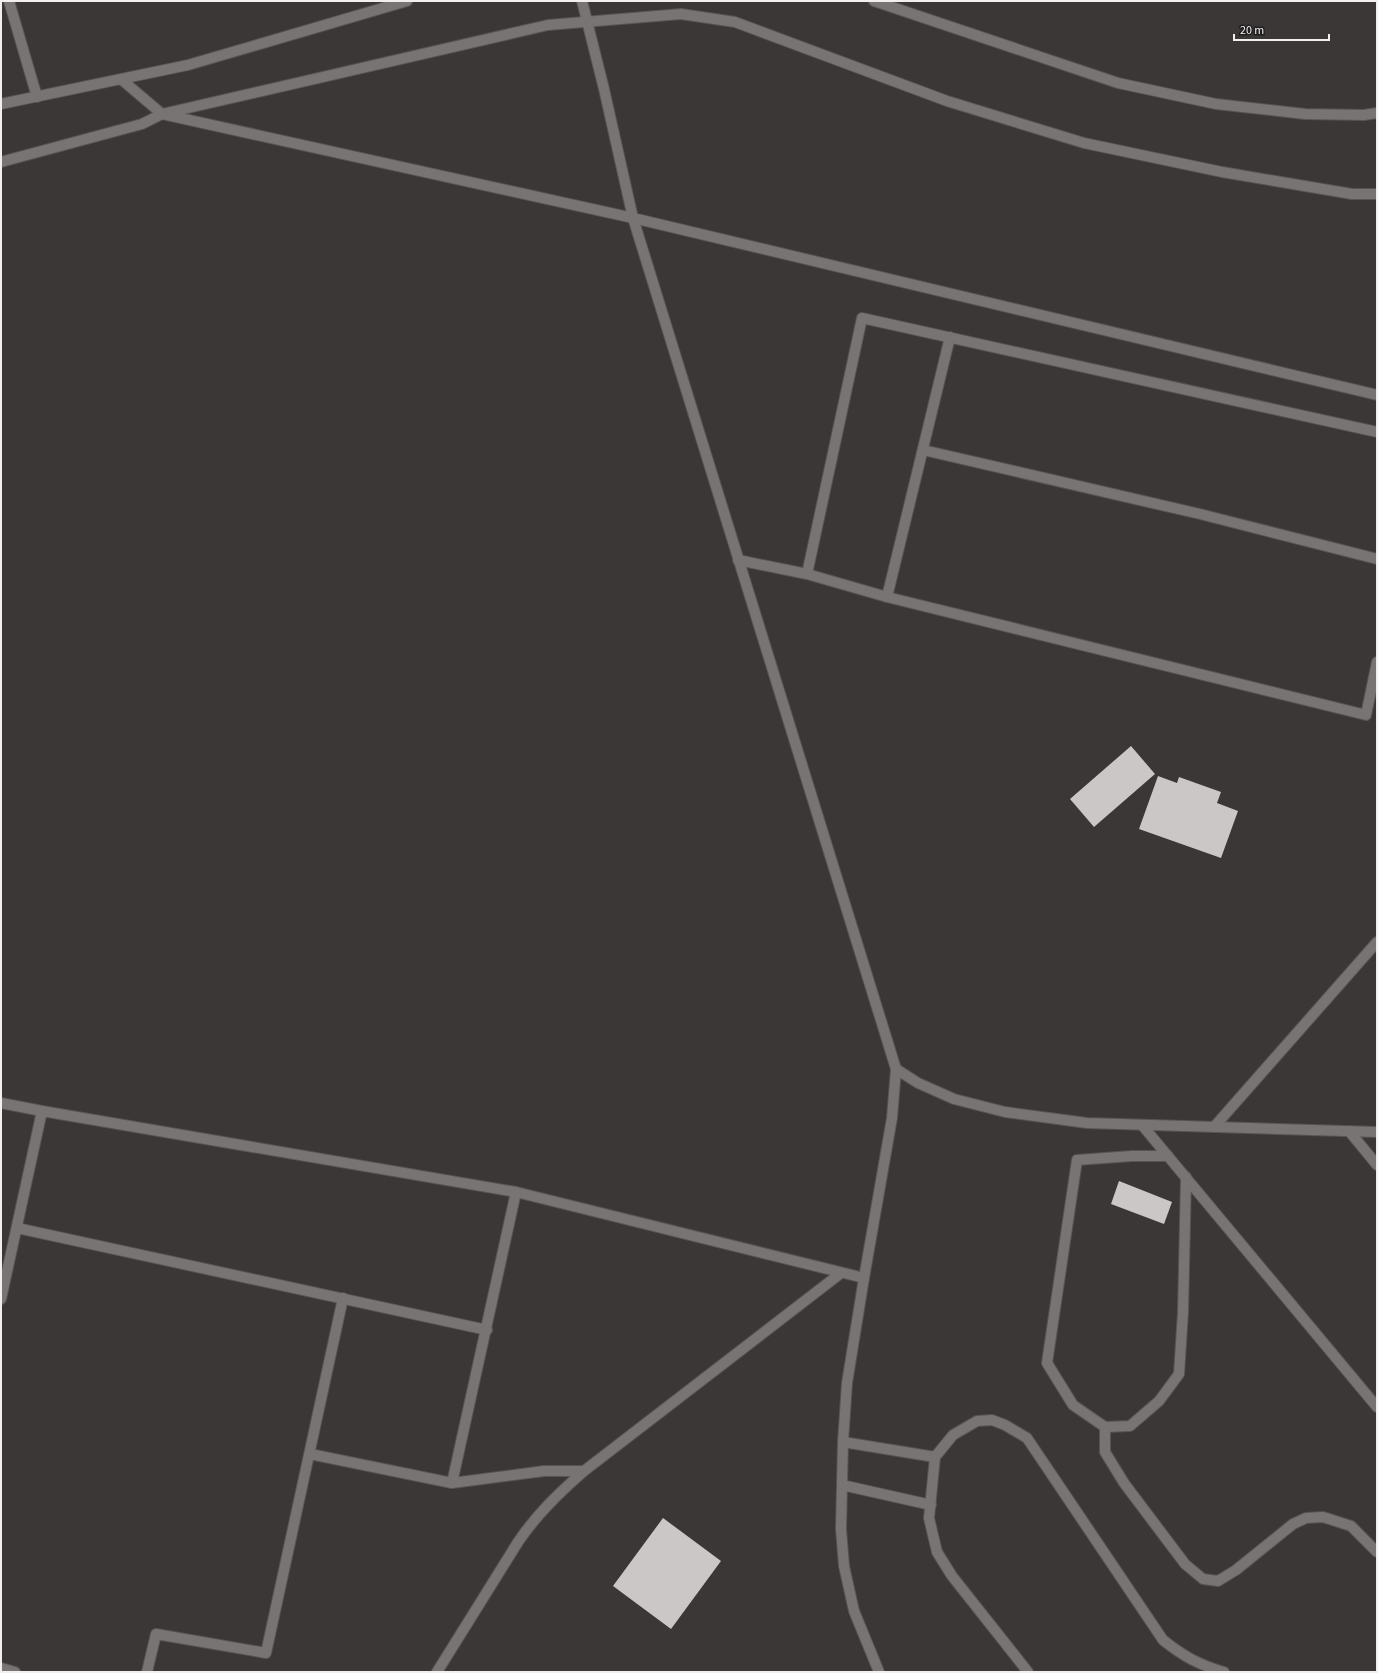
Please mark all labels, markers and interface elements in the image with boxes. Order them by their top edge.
scale bar [1234,16,1329,42]
text: 20 m [1240,22,1264,39]

